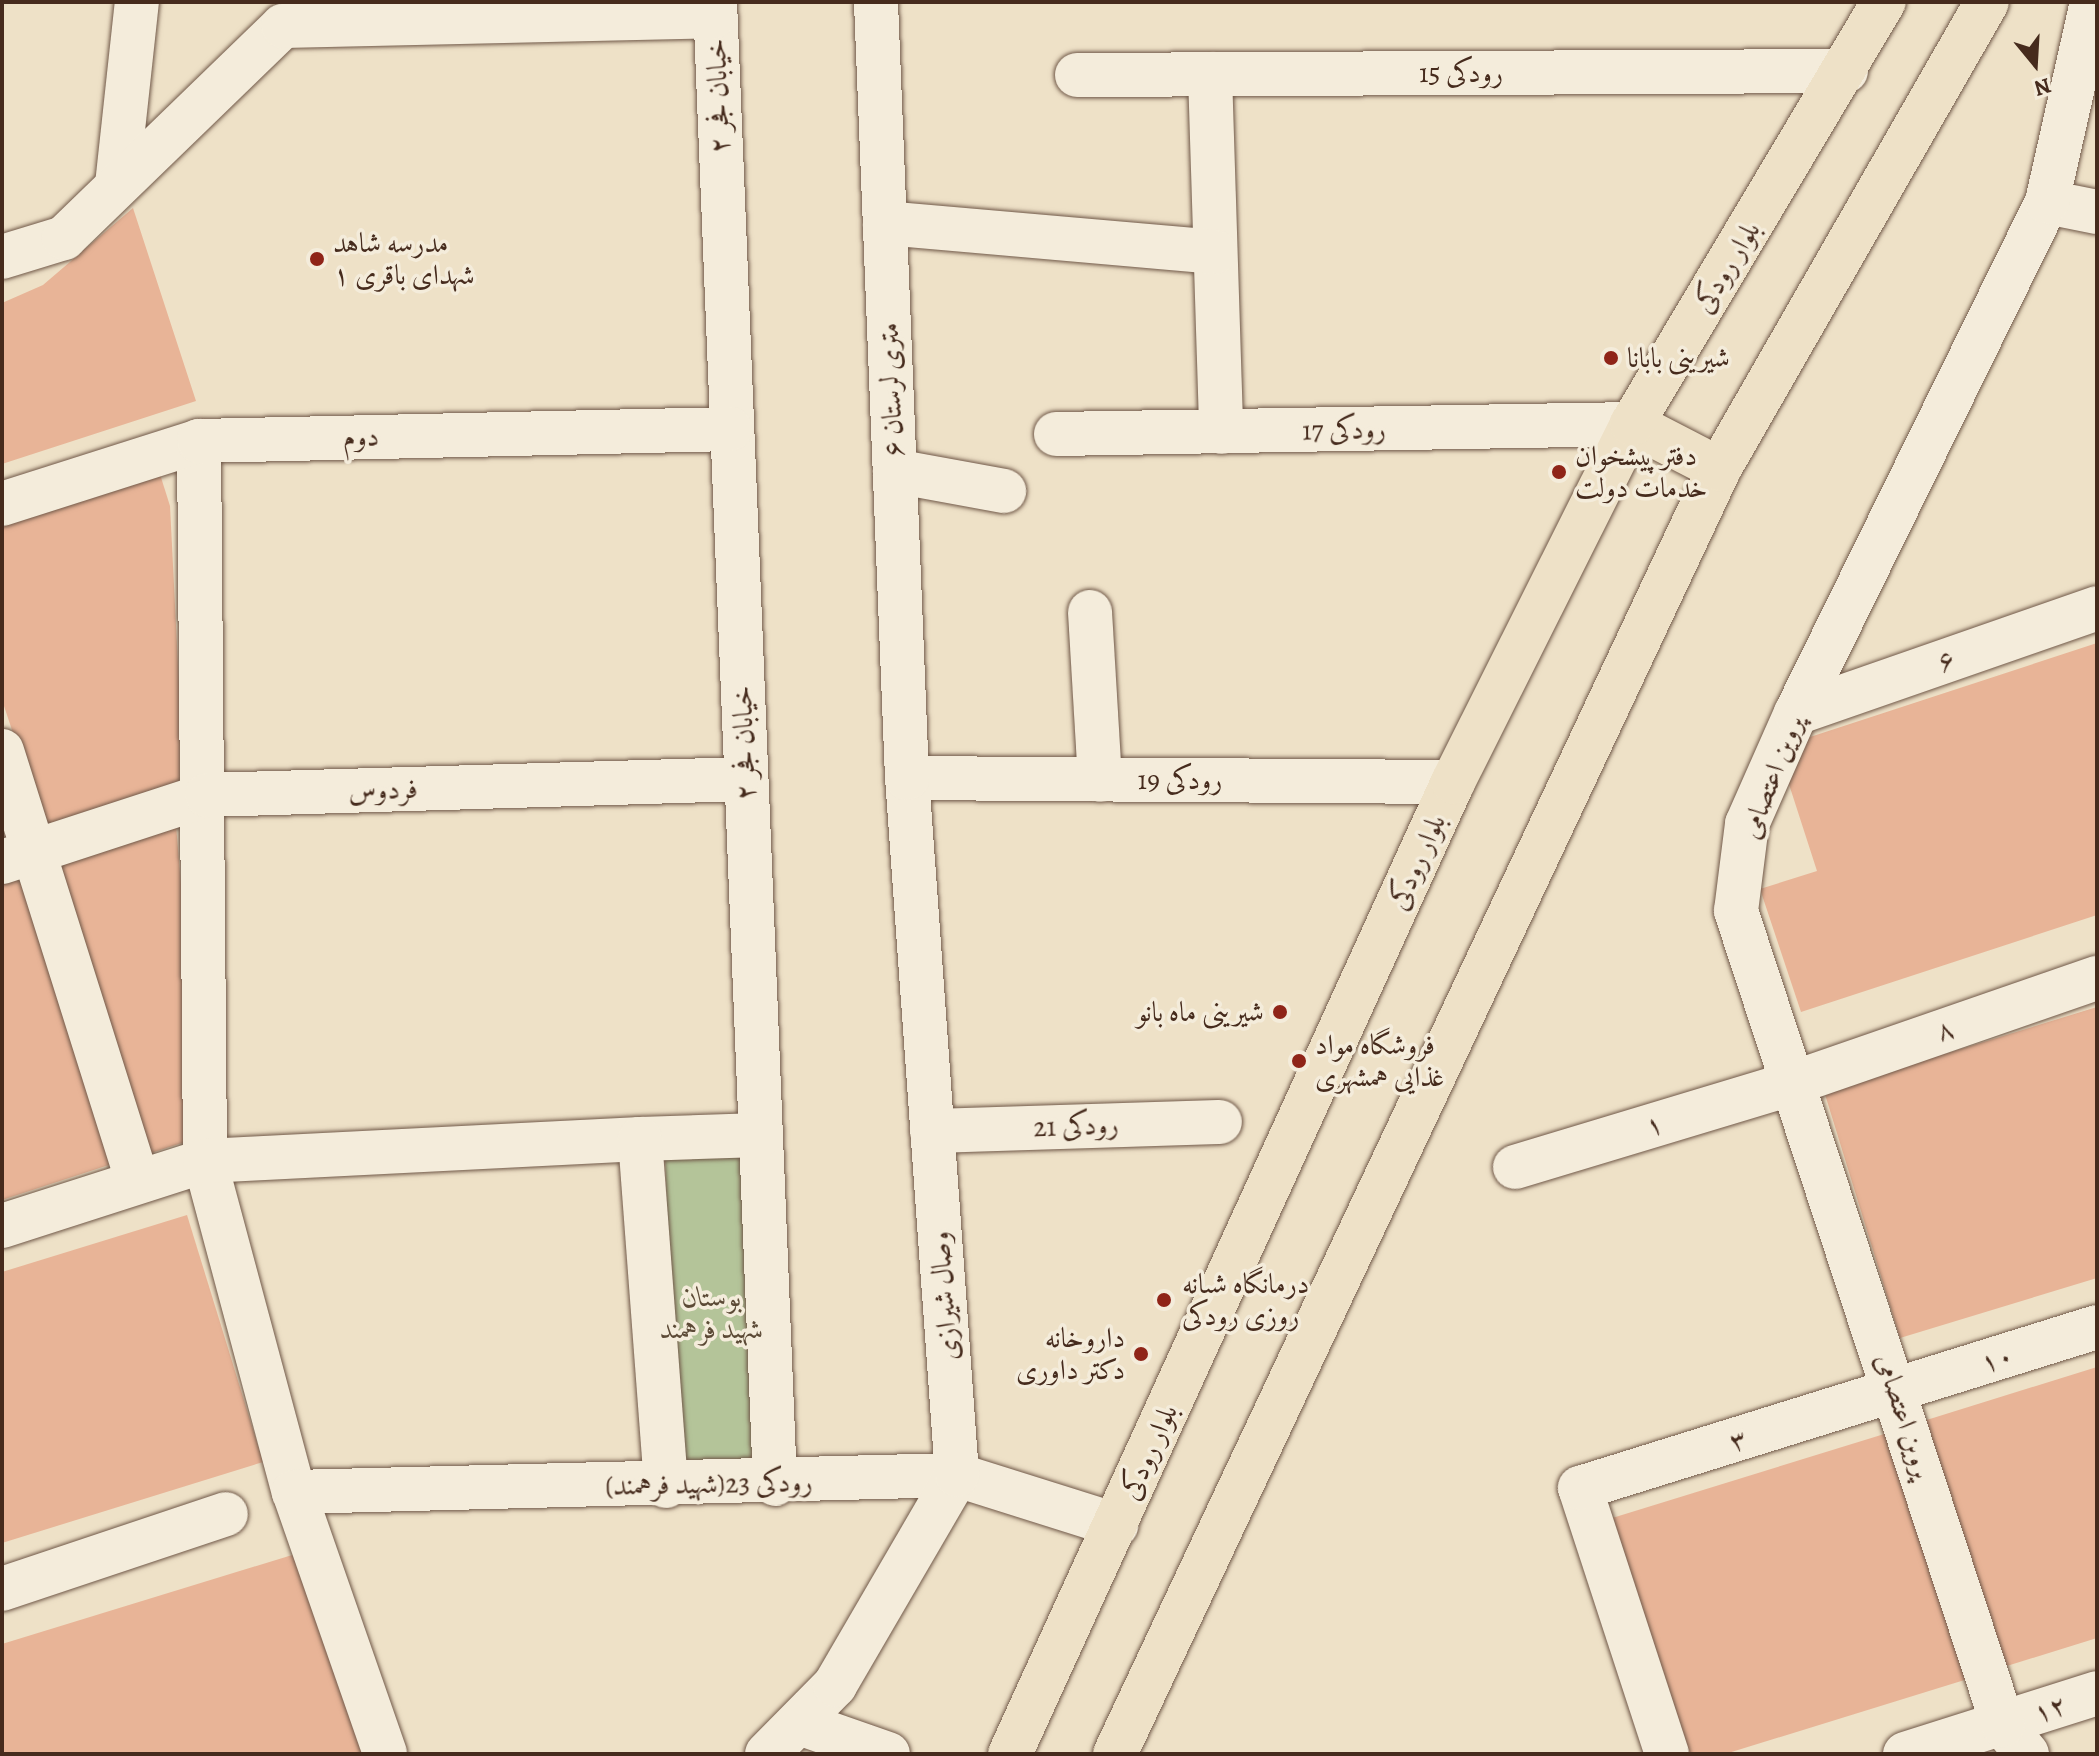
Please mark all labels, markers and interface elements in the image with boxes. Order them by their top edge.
north arrow [1995,24,2075,104]
street label: خیابان فجر ۲ [699,38,737,154]
street label: رودکی 15 [1419,56,1503,90]
text: N [2030,70,2055,104]
street label: بلوار رودکی [1687,215,1767,319]
place label: مدرسه شاهد شهدای باقری ۱ [333,226,475,292]
marker: مدرسه شاهد شهدای باقری ۱ [308,250,326,268]
street label: ۶ متری لرستان [872,322,910,458]
place label: شیرینی بابانا [1627,341,1730,375]
marker: شیرینی بابانا [1602,349,1620,367]
street label: رودکی 17 [1302,412,1386,448]
street label: دوم [342,420,380,454]
place label: دفتر پیشخوان خدمات دولت [1575,439,1707,505]
marker: دفتر پیشخوان خدمات دولت [1550,463,1568,481]
street label: ۶ [1933,641,1959,679]
street label: خیابان فجر ۲ [725,685,763,801]
street label: پروین اعتصامی [1733,711,1811,843]
street label: رودکی 19 [1138,763,1222,797]
street label: فردوس [348,772,418,808]
street label: بلوار رودکی [1381,809,1453,915]
place label: شیرینی ماه بانو [1136,995,1264,1029]
marker: شیرینی ماه بانو [1271,1003,1289,1021]
street label: ۸ [1932,1011,1958,1049]
place label: فروشگاه مواد غذایی همشهری [1315,1028,1444,1094]
marker: فروشگاه مواد غذایی همشهری [1290,1052,1308,1070]
street label: ۱ [1641,1107,1667,1143]
street label: رودکی 21 [1033,1108,1119,1144]
street label: وصال شیرازی [923,1230,965,1362]
place label: درمانگاه شبانه روزی رودکی [1182,1267,1309,1333]
park label: بوستان شهید فرهمند [660,1280,764,1346]
marker: درمانگاه شبانه روزی رودکی [1153,1289,1175,1311]
place label: داروخانه دکتر داوری [1016,1321,1125,1387]
street label: ۱۰ [1976,1338,2018,1380]
marker: داروخانه دکتر داوری [1132,1345,1150,1363]
street label: پروین اعتصامی [1868,1349,1940,1483]
street label: بلوار رودکی [1113,1399,1185,1505]
street label: ۳ [1725,1422,1751,1458]
street label: رودکی 23(شهید فرهمند) [605,1465,813,1503]
street label: ۱۲ [2029,1688,2071,1730]

